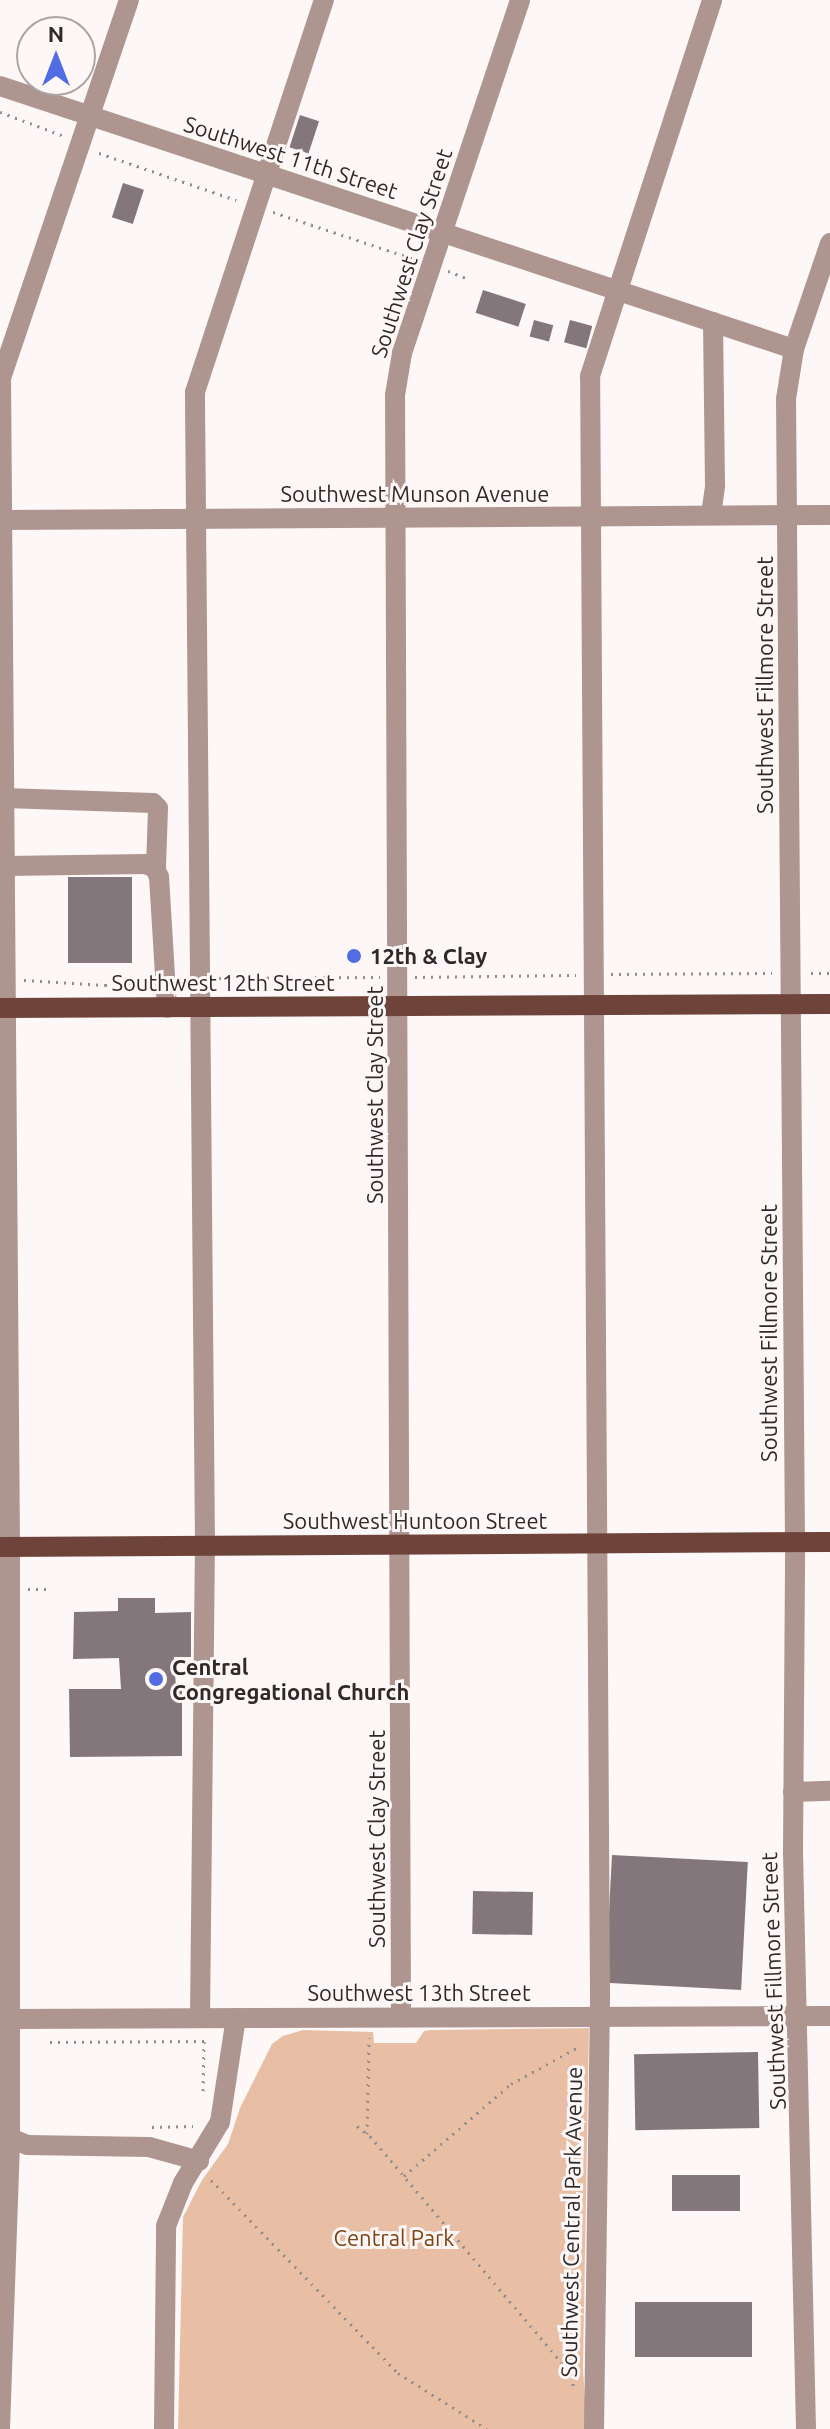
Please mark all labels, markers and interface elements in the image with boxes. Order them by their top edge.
north arrow [16,16,96,96]
text: N [48,21,64,46]
street label: Southwest 11th Street [181,110,401,204]
street label: Southwest Clay Street [365,145,457,361]
street label: Southwest Munson Avenue [281,481,549,507]
street label: Southwest Fillmore Street [752,556,778,814]
place label: 12th & Clay [370,943,487,969]
marker: 12th & Clay [345,947,363,965]
street label: Southwest 12th Street [111,970,335,996]
street label: Southwest Clay Street [362,986,388,1204]
street label: Southwest Fillmore Street [756,1204,782,1462]
street label: Southwest Huntoon Street [283,1508,547,1534]
place label: Central Congregational Church [172,1653,409,1704]
marker: Central Congregational Church [147,1670,165,1688]
street label: Southwest Clay Street [364,1730,390,1948]
street label: Southwest Fillmore Street [755,1852,791,2110]
street label: Southwest 13th Street [307,1980,531,2006]
street label: Southwest Central Park Avenue [555,2066,587,2378]
park label: Central Park [334,2225,454,2251]

